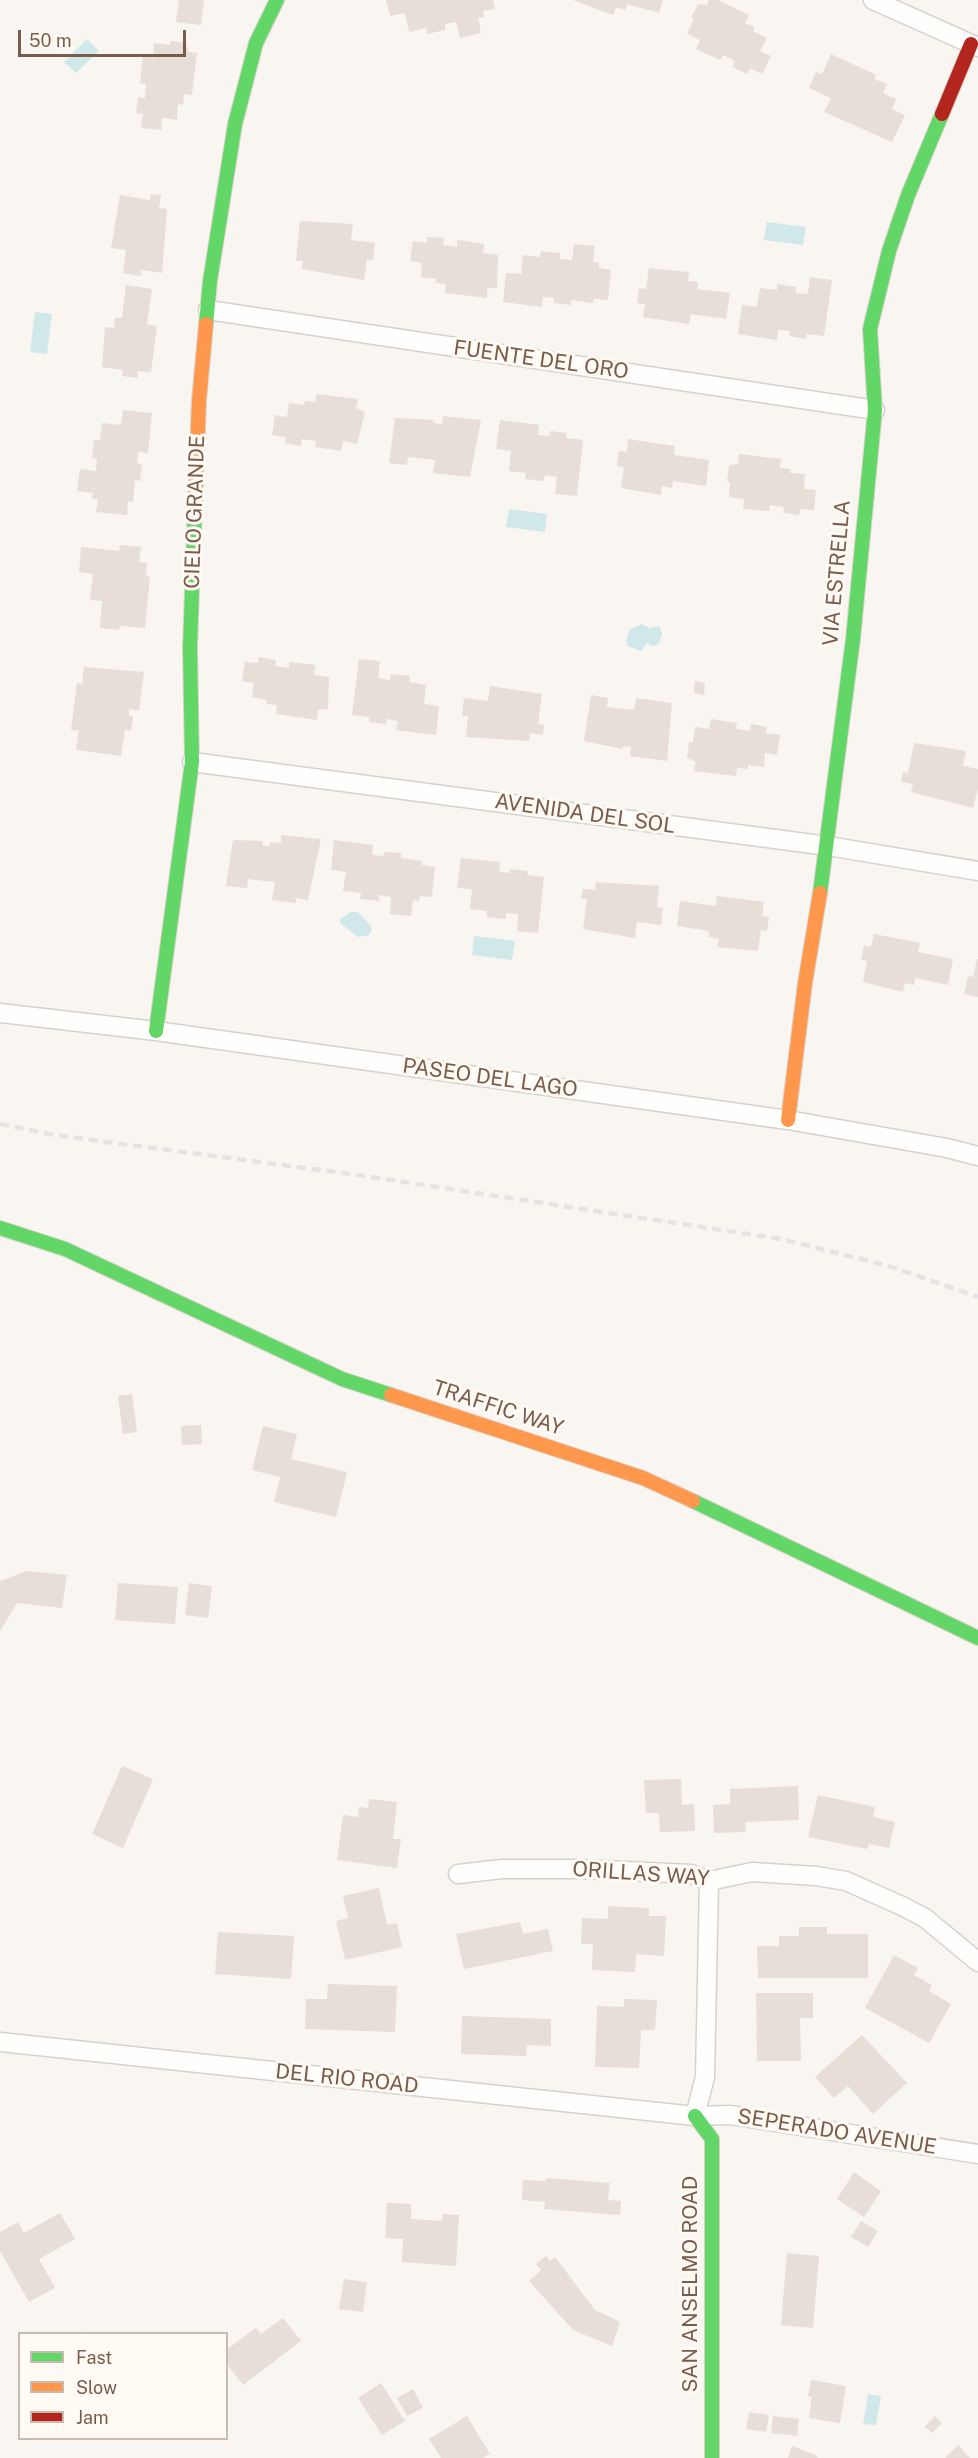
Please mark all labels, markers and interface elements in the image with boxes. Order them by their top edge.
scale bar [21,18,189,56]
text: 50 m [29,30,72,51]
street label: FUENTE DEL ORO [452,335,630,385]
street label: CIELO GRANDE [180,435,210,589]
street label: VIA ESTRELLA [818,499,856,647]
street label: AVENIDA DEL SOL [493,789,677,839]
street label: PASEO DEL LAGO [401,1053,579,1103]
street label: TRAFFIC WAY [430,1375,566,1441]
street label: ORILLAS WAY [571,1857,711,1891]
street label: DEL RIO ROAD [274,2059,420,2099]
street label: SEPERADO AVENUE [736,2104,938,2160]
street label: SAN ANSELMO ROAD [678,2176,704,2392]
legend [18,2332,228,2440]
text: Fast [76,2347,112,2368]
text: Slow [76,2377,117,2398]
text: Jam [76,2407,109,2428]

